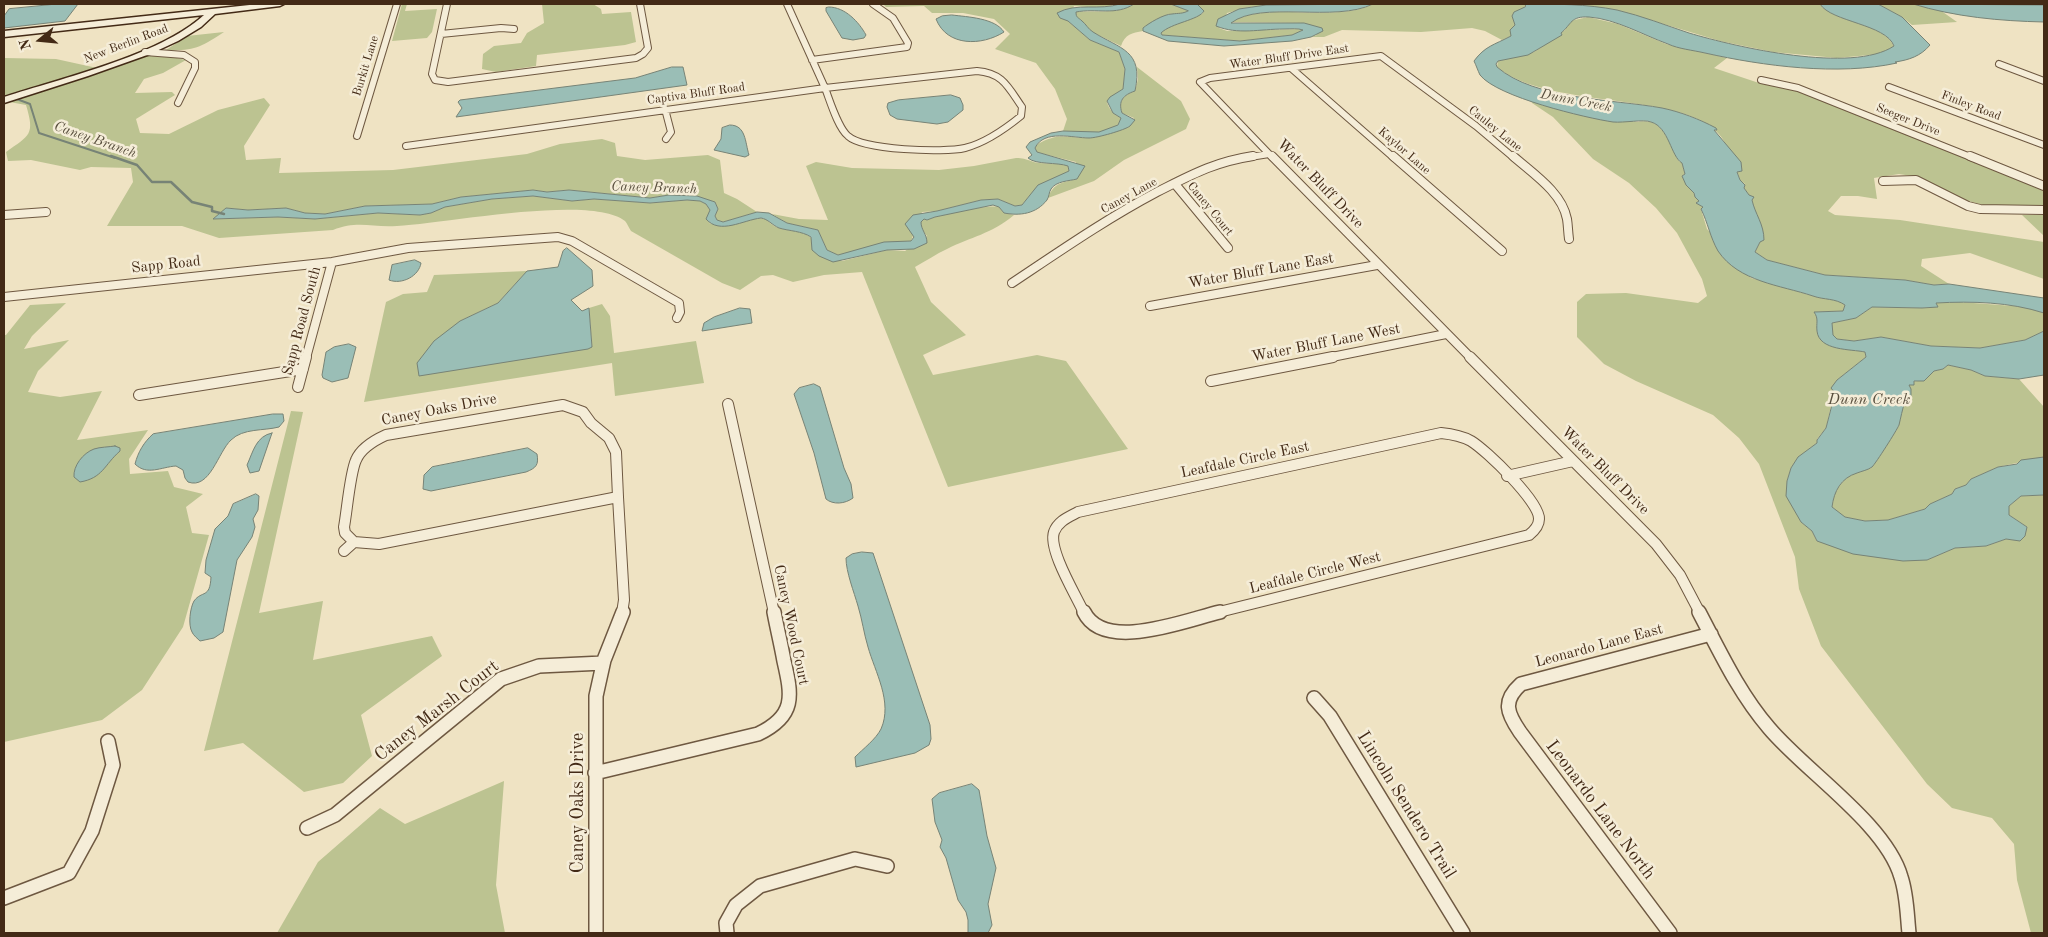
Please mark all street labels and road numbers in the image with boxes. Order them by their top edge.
street label: New Berlin Road [82,21,170,67]
street label: Burkit Lane [350,34,382,98]
street label: Water Bluff Drive East [1228,41,1350,73]
street label: Captiva Bluff Road [646,80,746,108]
street label: Finley Road [1939,88,2003,124]
street label: Seeger Drive [1874,101,1942,139]
street label: Cauley Lane [1465,103,1525,155]
street label: Kaylor Lane [1375,124,1433,178]
street label: Water Bluff Drive [1273,136,1367,232]
street label: Caney Lane [1099,175,1159,217]
street label: Caney Court [1184,179,1236,239]
street label: Water Bluff Lane East [1187,249,1335,293]
street label: Sapp Road [130,252,202,278]
street label: Sapp Road South [279,264,325,378]
street label: Water Bluff Lane West [1250,320,1402,366]
street label: Caney Oaks Drive [380,390,498,430]
street label: Water Bluff Drive [1557,423,1653,519]
street label: Leafdale Circle East [1179,438,1311,482]
street label: Leafdale Circle West [1247,548,1383,598]
street label: Caney Wood Court [769,563,813,687]
street label: Leonardo Lane East [1533,620,1665,672]
street label: Caney Marsh Court [371,656,503,766]
street label: Lincoln Sendero Trail [1352,727,1460,883]
street label: Caney Oaks Drive [567,733,589,873]
street label: Leonardo Lane North [1541,736,1659,884]

